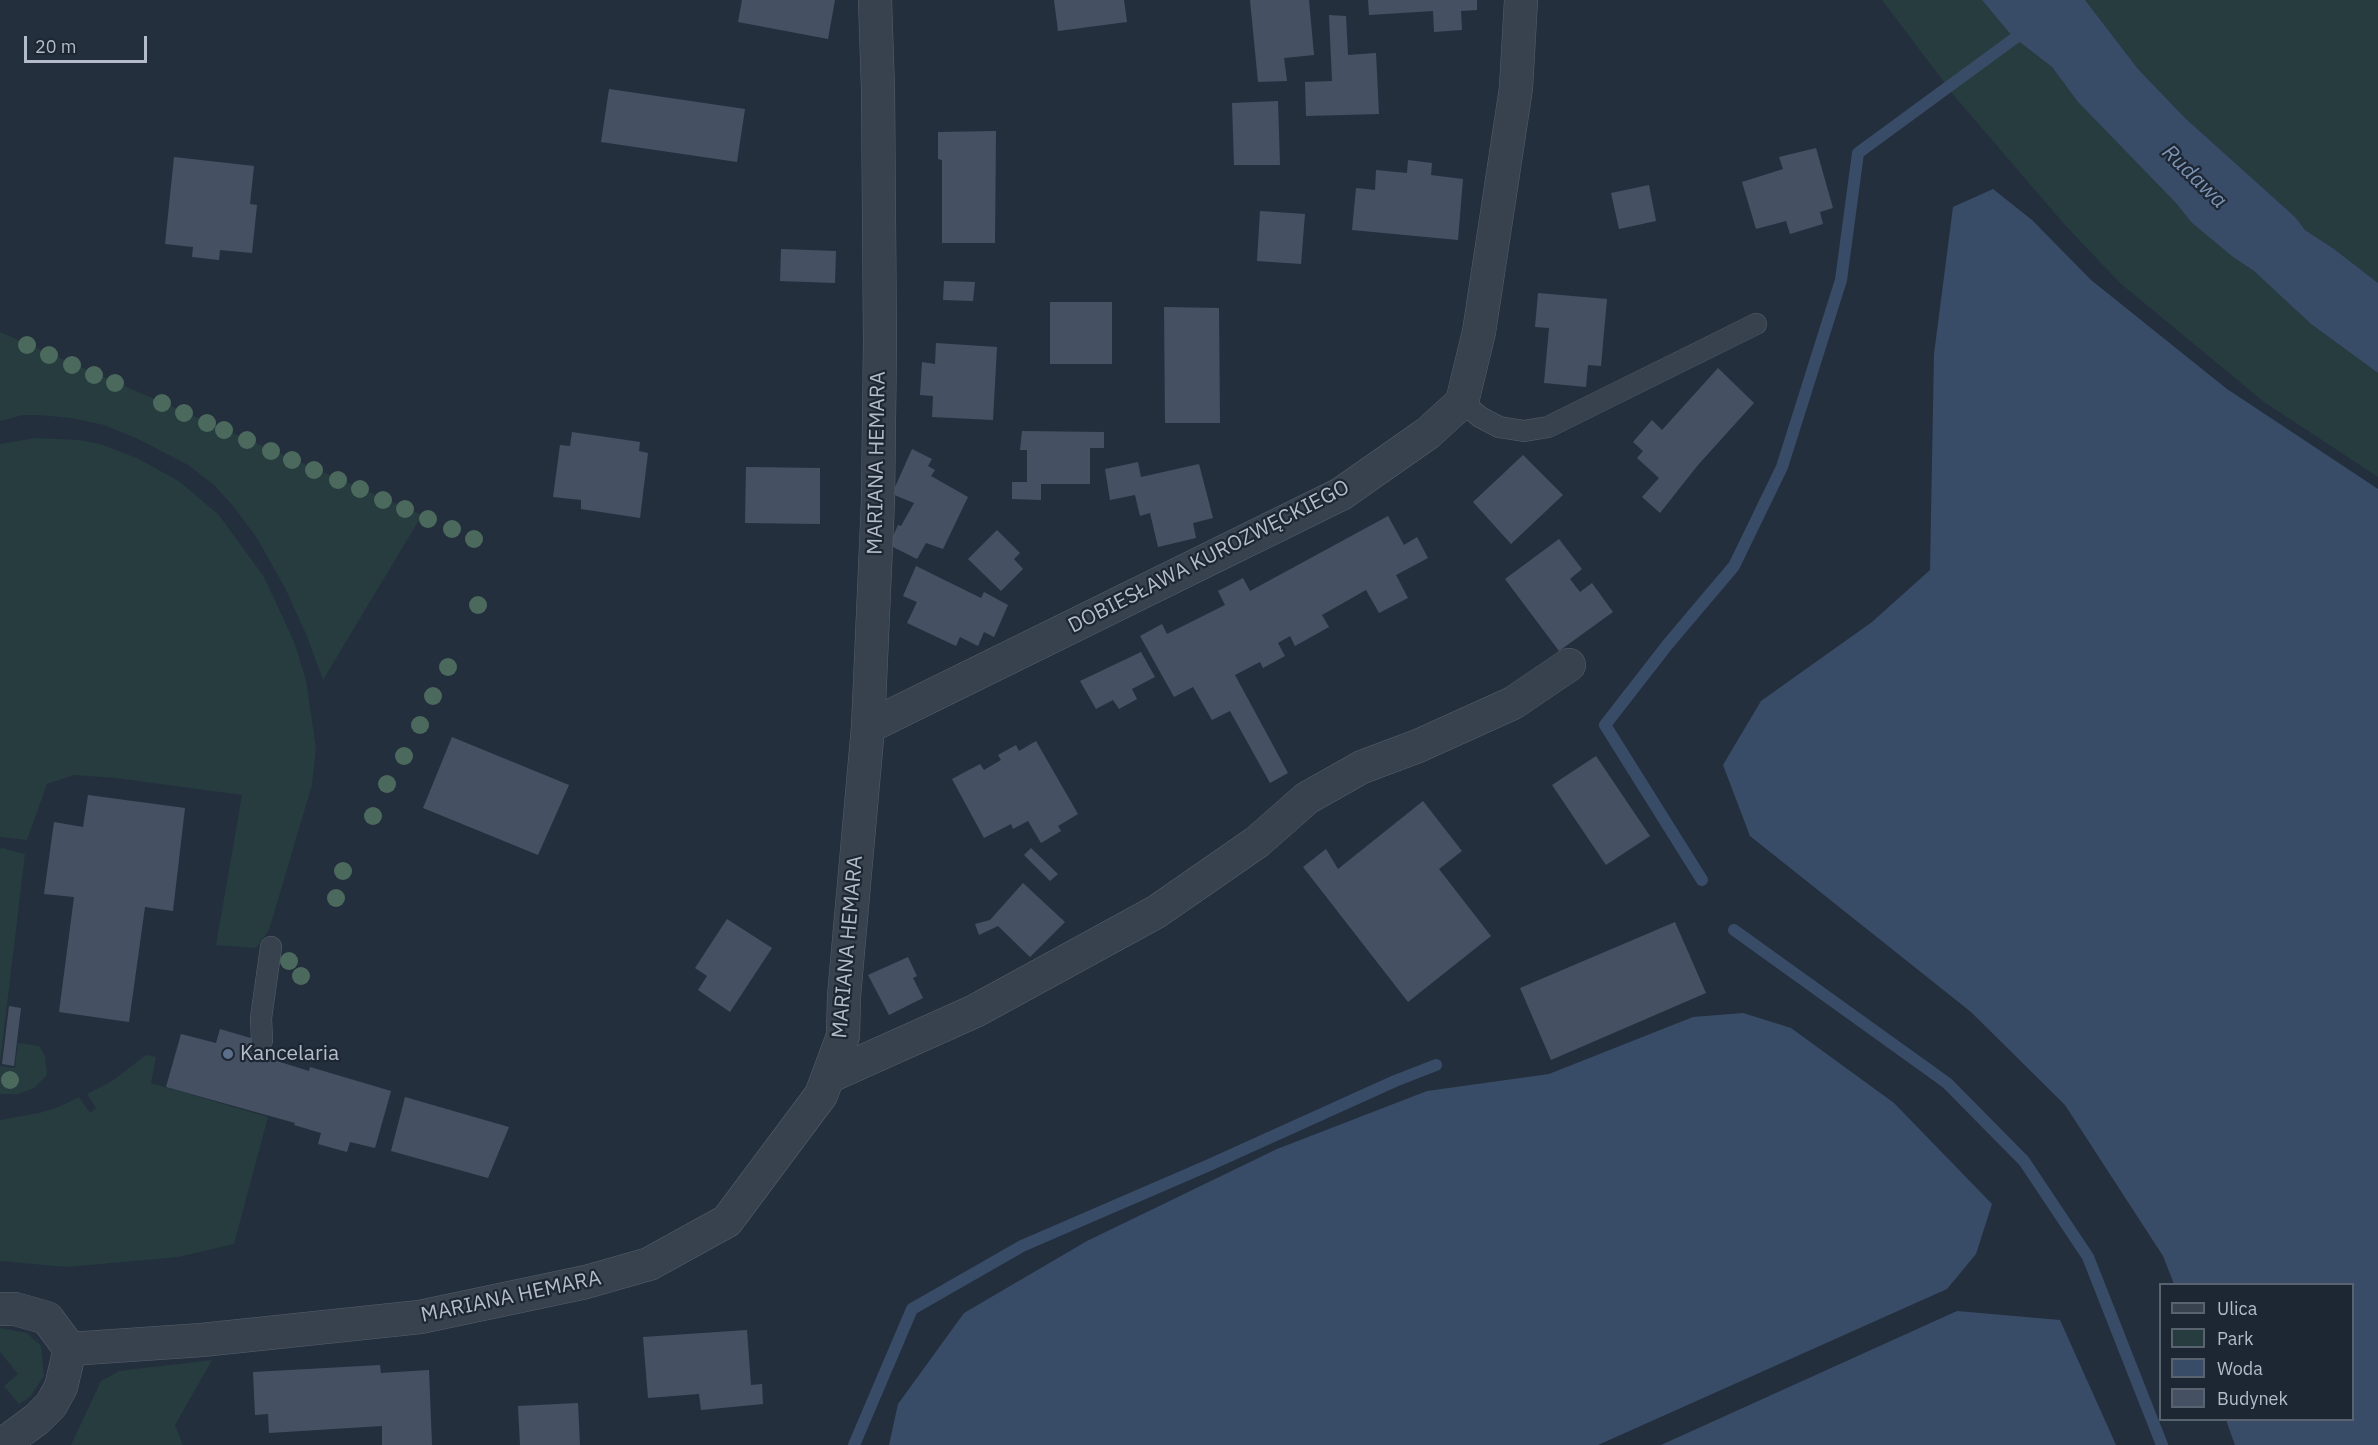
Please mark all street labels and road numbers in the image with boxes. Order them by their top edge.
street label: MARIANA HEMARA [863,371,891,555]
street label: DOBIESŁAWA KUROZWĘCKIEGO [1064,475,1354,639]
street label: MARIANA HEMARA [827,854,869,1040]
street label: MARIANA HEMARA [419,1266,603,1328]

